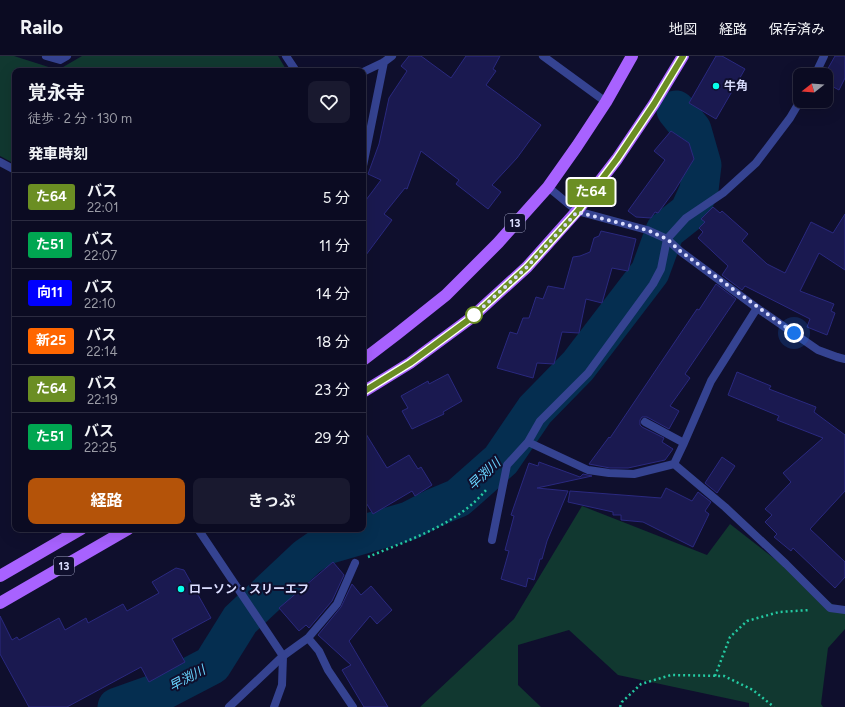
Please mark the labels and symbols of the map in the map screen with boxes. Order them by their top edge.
north arrow [793,68,833,108]
place label: 牛角 [724,79,748,93]
marker: 牛角 [711,81,721,91]
line badge: た64 [568,179,614,205]
road number: 13 [505,214,525,232]
unlabelled marker [465,306,483,324]
your location [784,323,804,343]
water label: 早渕川 [465,454,505,493]
road number: 13 [54,557,74,575]
place label: ローソン・スリーエフ [189,582,309,596]
marker: ローソン・スリーエフ [176,584,186,594]
water label: 早渕川 [166,661,209,694]

